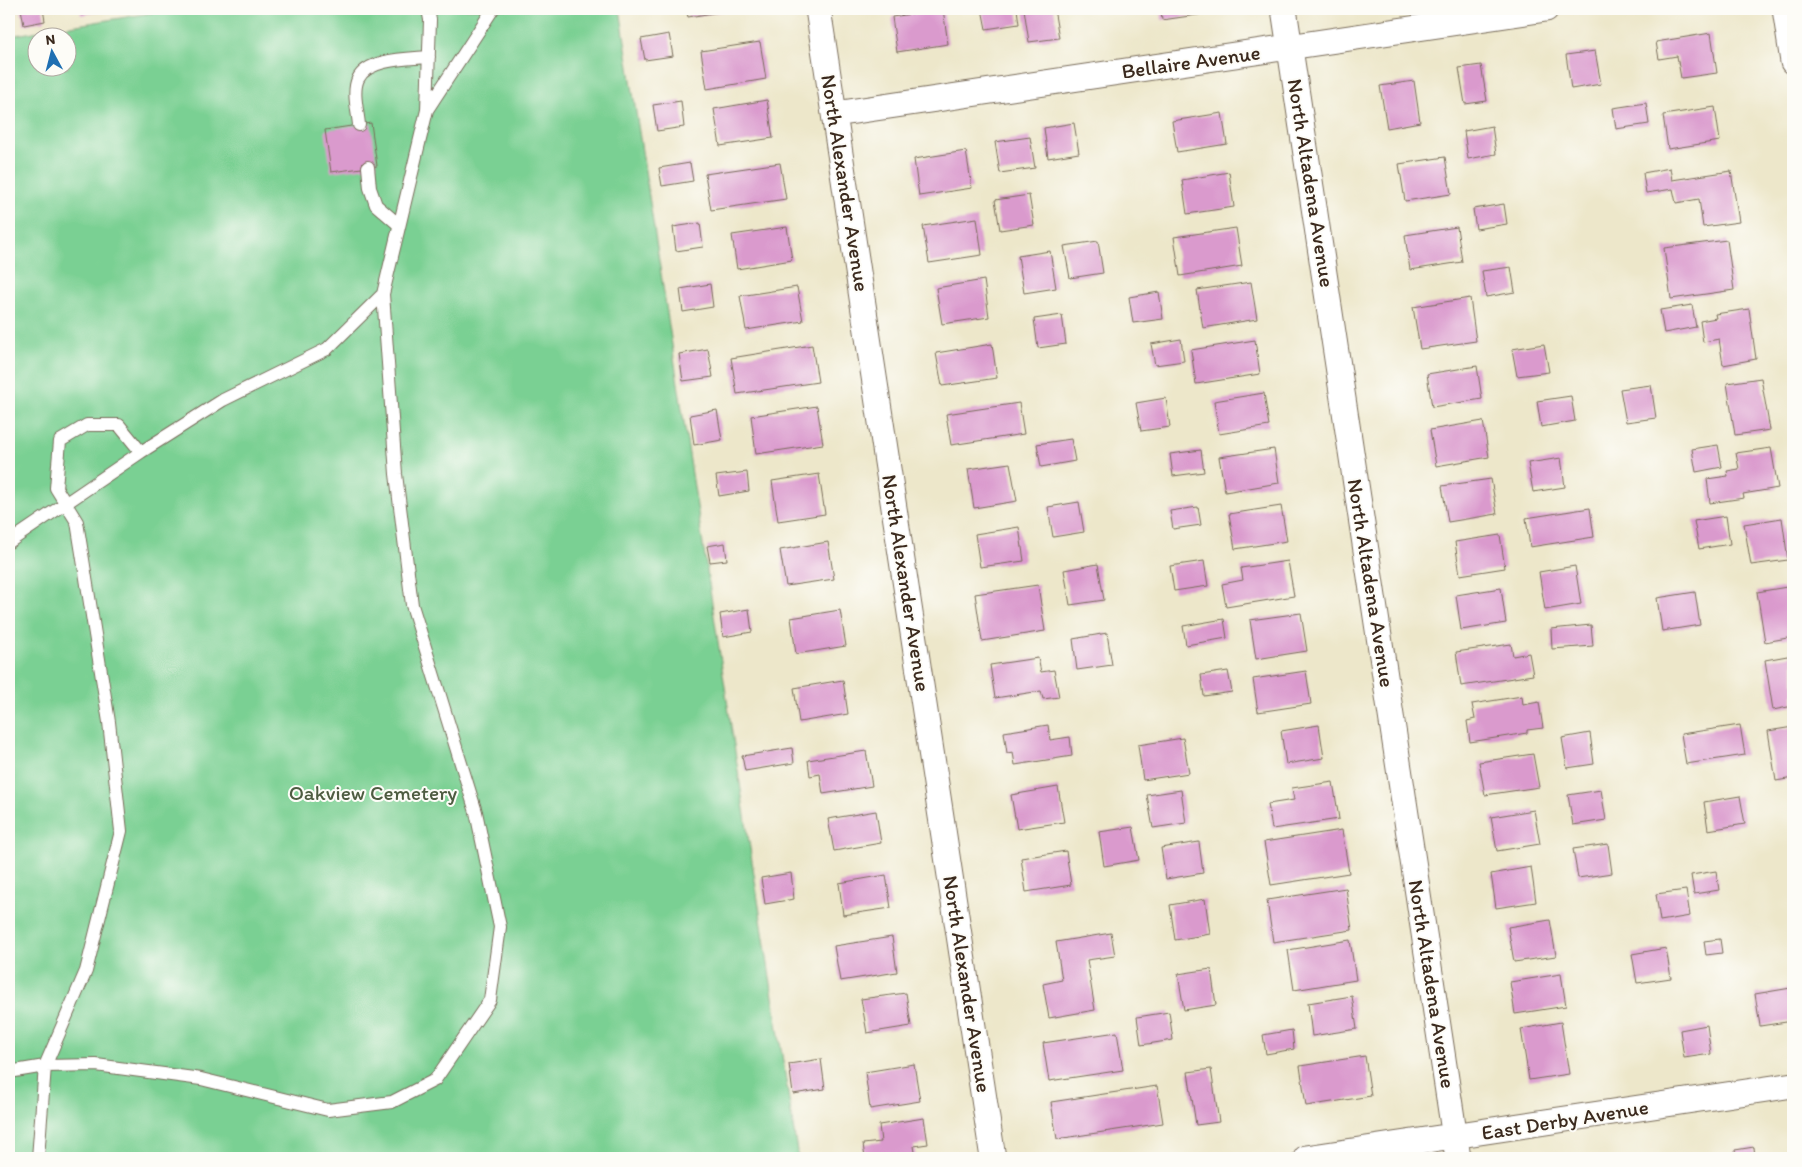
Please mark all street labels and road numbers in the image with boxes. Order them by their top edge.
street label: Bellaire Avenue [1120,39,1262,84]
street label: North Alexander Avenue [816,73,875,293]
street label: North Altadena Avenue [1283,77,1340,289]
street label: North Alexander Avenue [877,473,936,693]
street label: North Altadena Avenue [1343,477,1400,689]
street label: North Alexander Avenue [938,874,997,1094]
street label: North Altadena Avenue [1404,878,1461,1090]
street label: East Derby Avenue [1480,1094,1650,1145]

